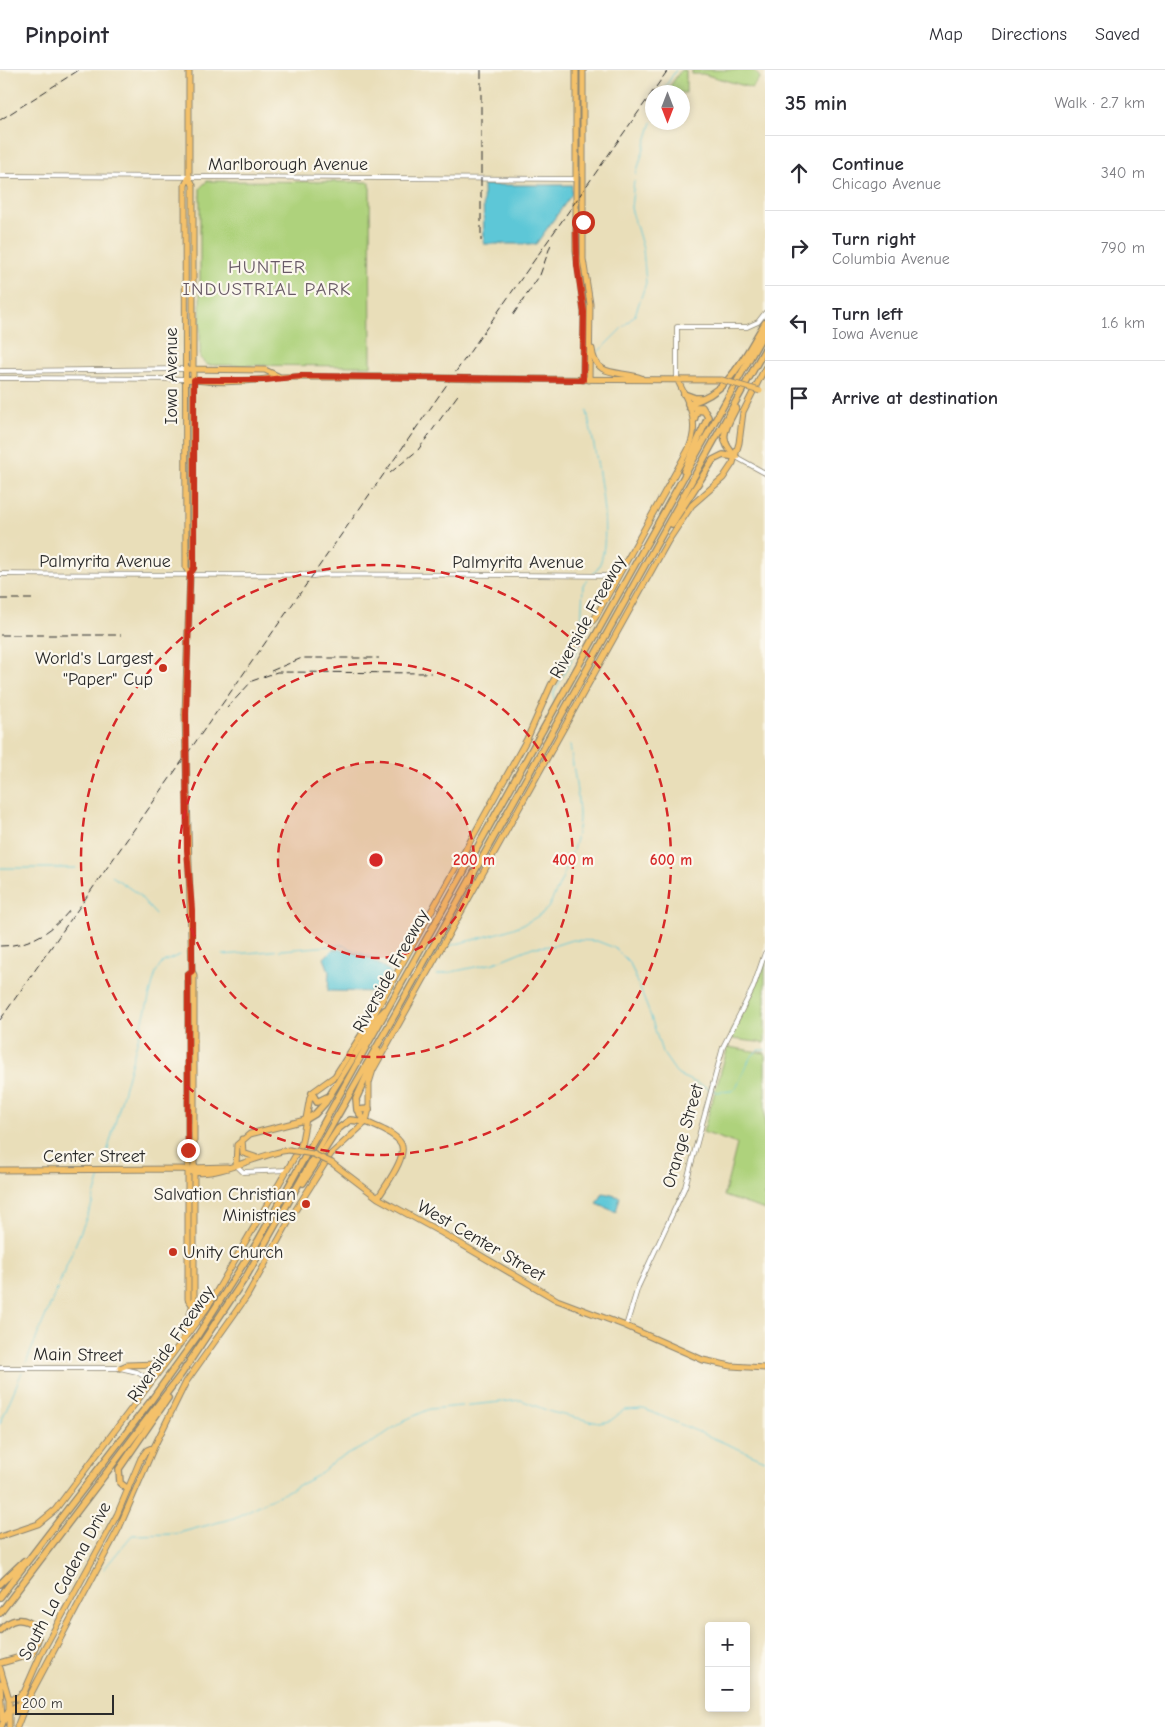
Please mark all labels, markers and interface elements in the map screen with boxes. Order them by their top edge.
text: Pinpoint [25,21,109,49]
text: Map [929,24,963,45]
text: Directions [991,24,1067,45]
text: Saved [1095,24,1140,45]
north arrow [645,85,690,130]
text: 35 min [785,91,847,115]
text: Walk · 2.7 km [1055,94,1145,112]
text: Continue [832,153,904,175]
street label: Marlborough Avenue [208,154,368,175]
icon: ahead [785,159,813,187]
text: 340 m [1101,164,1145,182]
text: Chicago Avenue [832,175,941,193]
route start [572,211,595,234]
text: Turn right [832,228,916,250]
icon: right [785,234,813,262]
text: 790 m [1101,239,1145,257]
text: Columbia Avenue [832,250,950,268]
district label: HUNTER INDUSTRIAL PARK [183,256,351,300]
text: Turn left [832,303,903,325]
icon: left [785,309,813,337]
text: 1.6 km [1101,314,1145,332]
text: Iowa Avenue [832,325,918,343]
street label: Iowa Avenue [161,328,182,424]
icon: arrive [785,384,813,412]
text: Arrive at destination [832,387,998,409]
street label: Palmyrita Avenue [39,551,171,572]
street label: Riverside Freeway [546,551,631,682]
street label: Palmyrita Avenue [452,552,584,573]
place label: World's Largest "Paper" Cup [35,648,154,690]
marker: World's Largest "Paper" Cup [157,662,169,674]
centre of rings [367,851,385,869]
text: 200 m [453,851,495,869]
text: 400 m [552,851,594,869]
text: 600 m [650,851,692,869]
street label: Riverside Freeway [349,905,434,1036]
street label: Orange Street [658,1081,708,1190]
route end [177,1139,200,1162]
street label: Center Street [43,1146,146,1167]
place label: Salvation Christian Ministries [154,1184,296,1226]
street label: West Center Street [413,1196,549,1287]
marker: Salvation Christian Ministries [300,1198,312,1210]
place label: Unity Church [183,1242,284,1263]
marker: Unity Church [167,1246,179,1258]
street label: Riverside Freeway [123,1281,220,1406]
street label: Main Street [33,1344,124,1366]
street label: South La Cadena Drive [14,1498,116,1664]
map controls [705,1622,750,1712]
button: + [705,1622,750,1667]
button: − [705,1667,750,1712]
scale bar [15,1692,114,1715]
text: 200 m [22,1695,63,1712]

